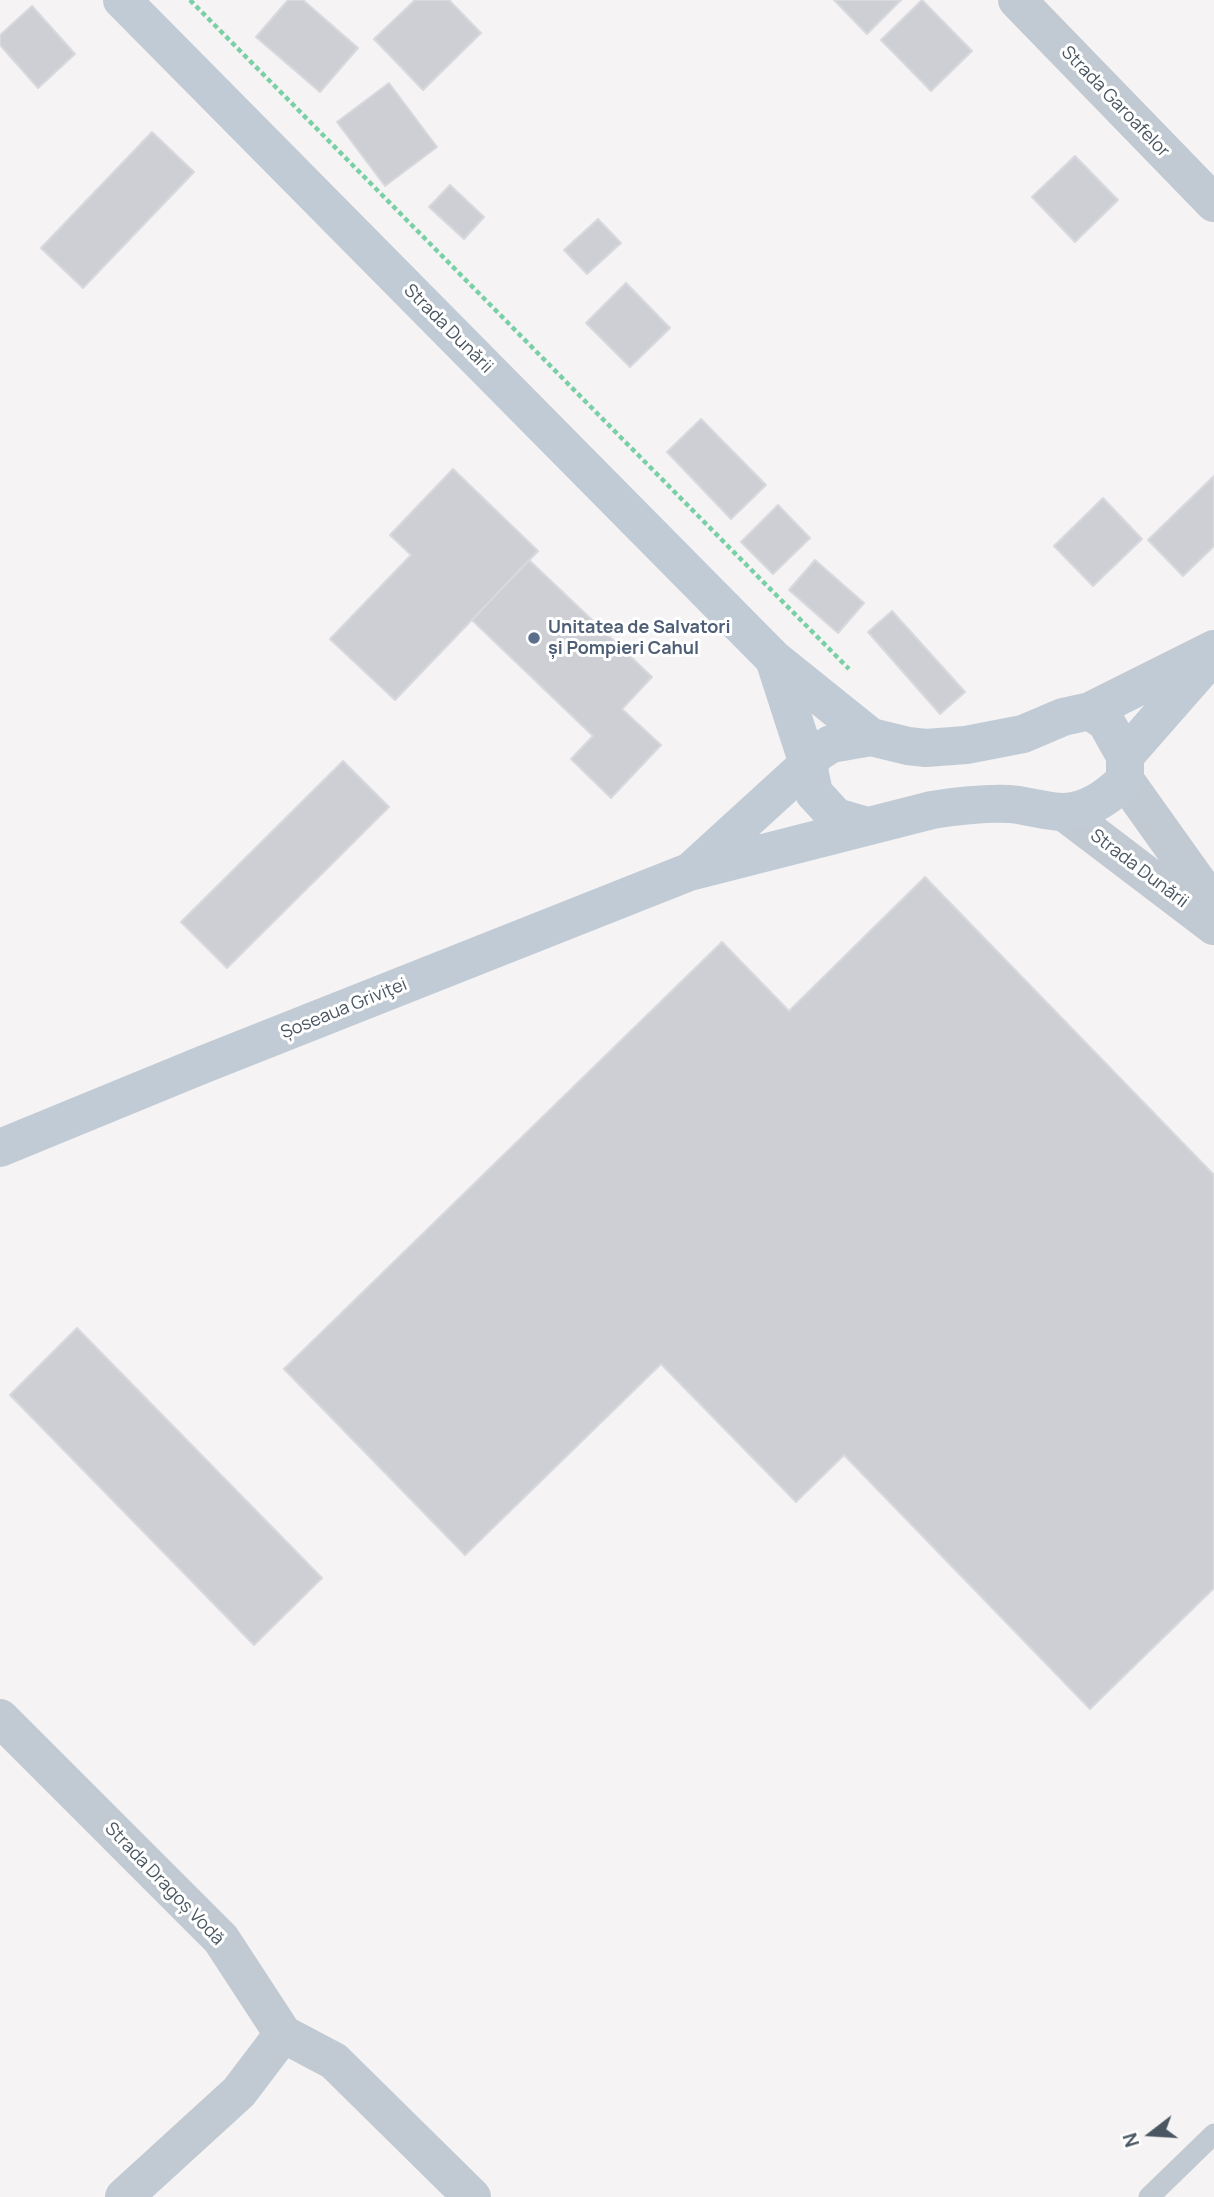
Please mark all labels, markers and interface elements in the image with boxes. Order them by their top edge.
street label: Strada Garoafelor [1056,42,1174,162]
street label: Strada Dunării [399,280,497,378]
place label: Unitatea de Salvatori și Pompieri Cahul [548,617,731,660]
marker: Unitatea de Salvatori și Pompieri Cahul [526,630,542,646]
street label: Strada Dunării [1086,825,1192,913]
street label: Șoseaua Griviţei [278,974,410,1044]
street label: Strada Dragoș Vodă [100,1818,228,1950]
north arrow [1116,2099,1186,2169]
text: N [1116,2130,1145,2150]

